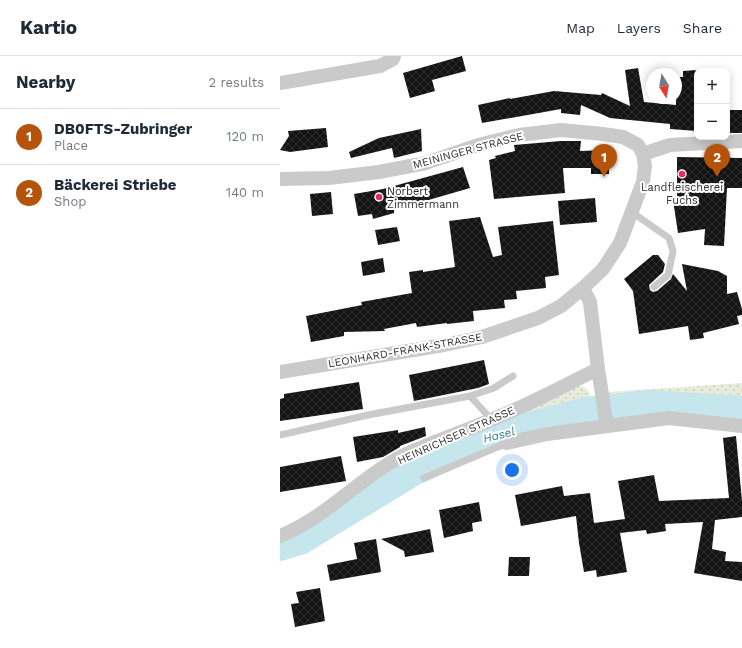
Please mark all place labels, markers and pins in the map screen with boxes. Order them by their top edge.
pin: 1 [591,144,617,177]
pin: 2 [704,144,730,177]
marker: Landfleischerei Fuchs [677,169,687,179]
place label: Landfleischerei Fuchs [641,181,723,207]
place label: Norbert Zimmermann [387,185,459,211]
marker: Norbert Zimmermann [374,192,384,202]

